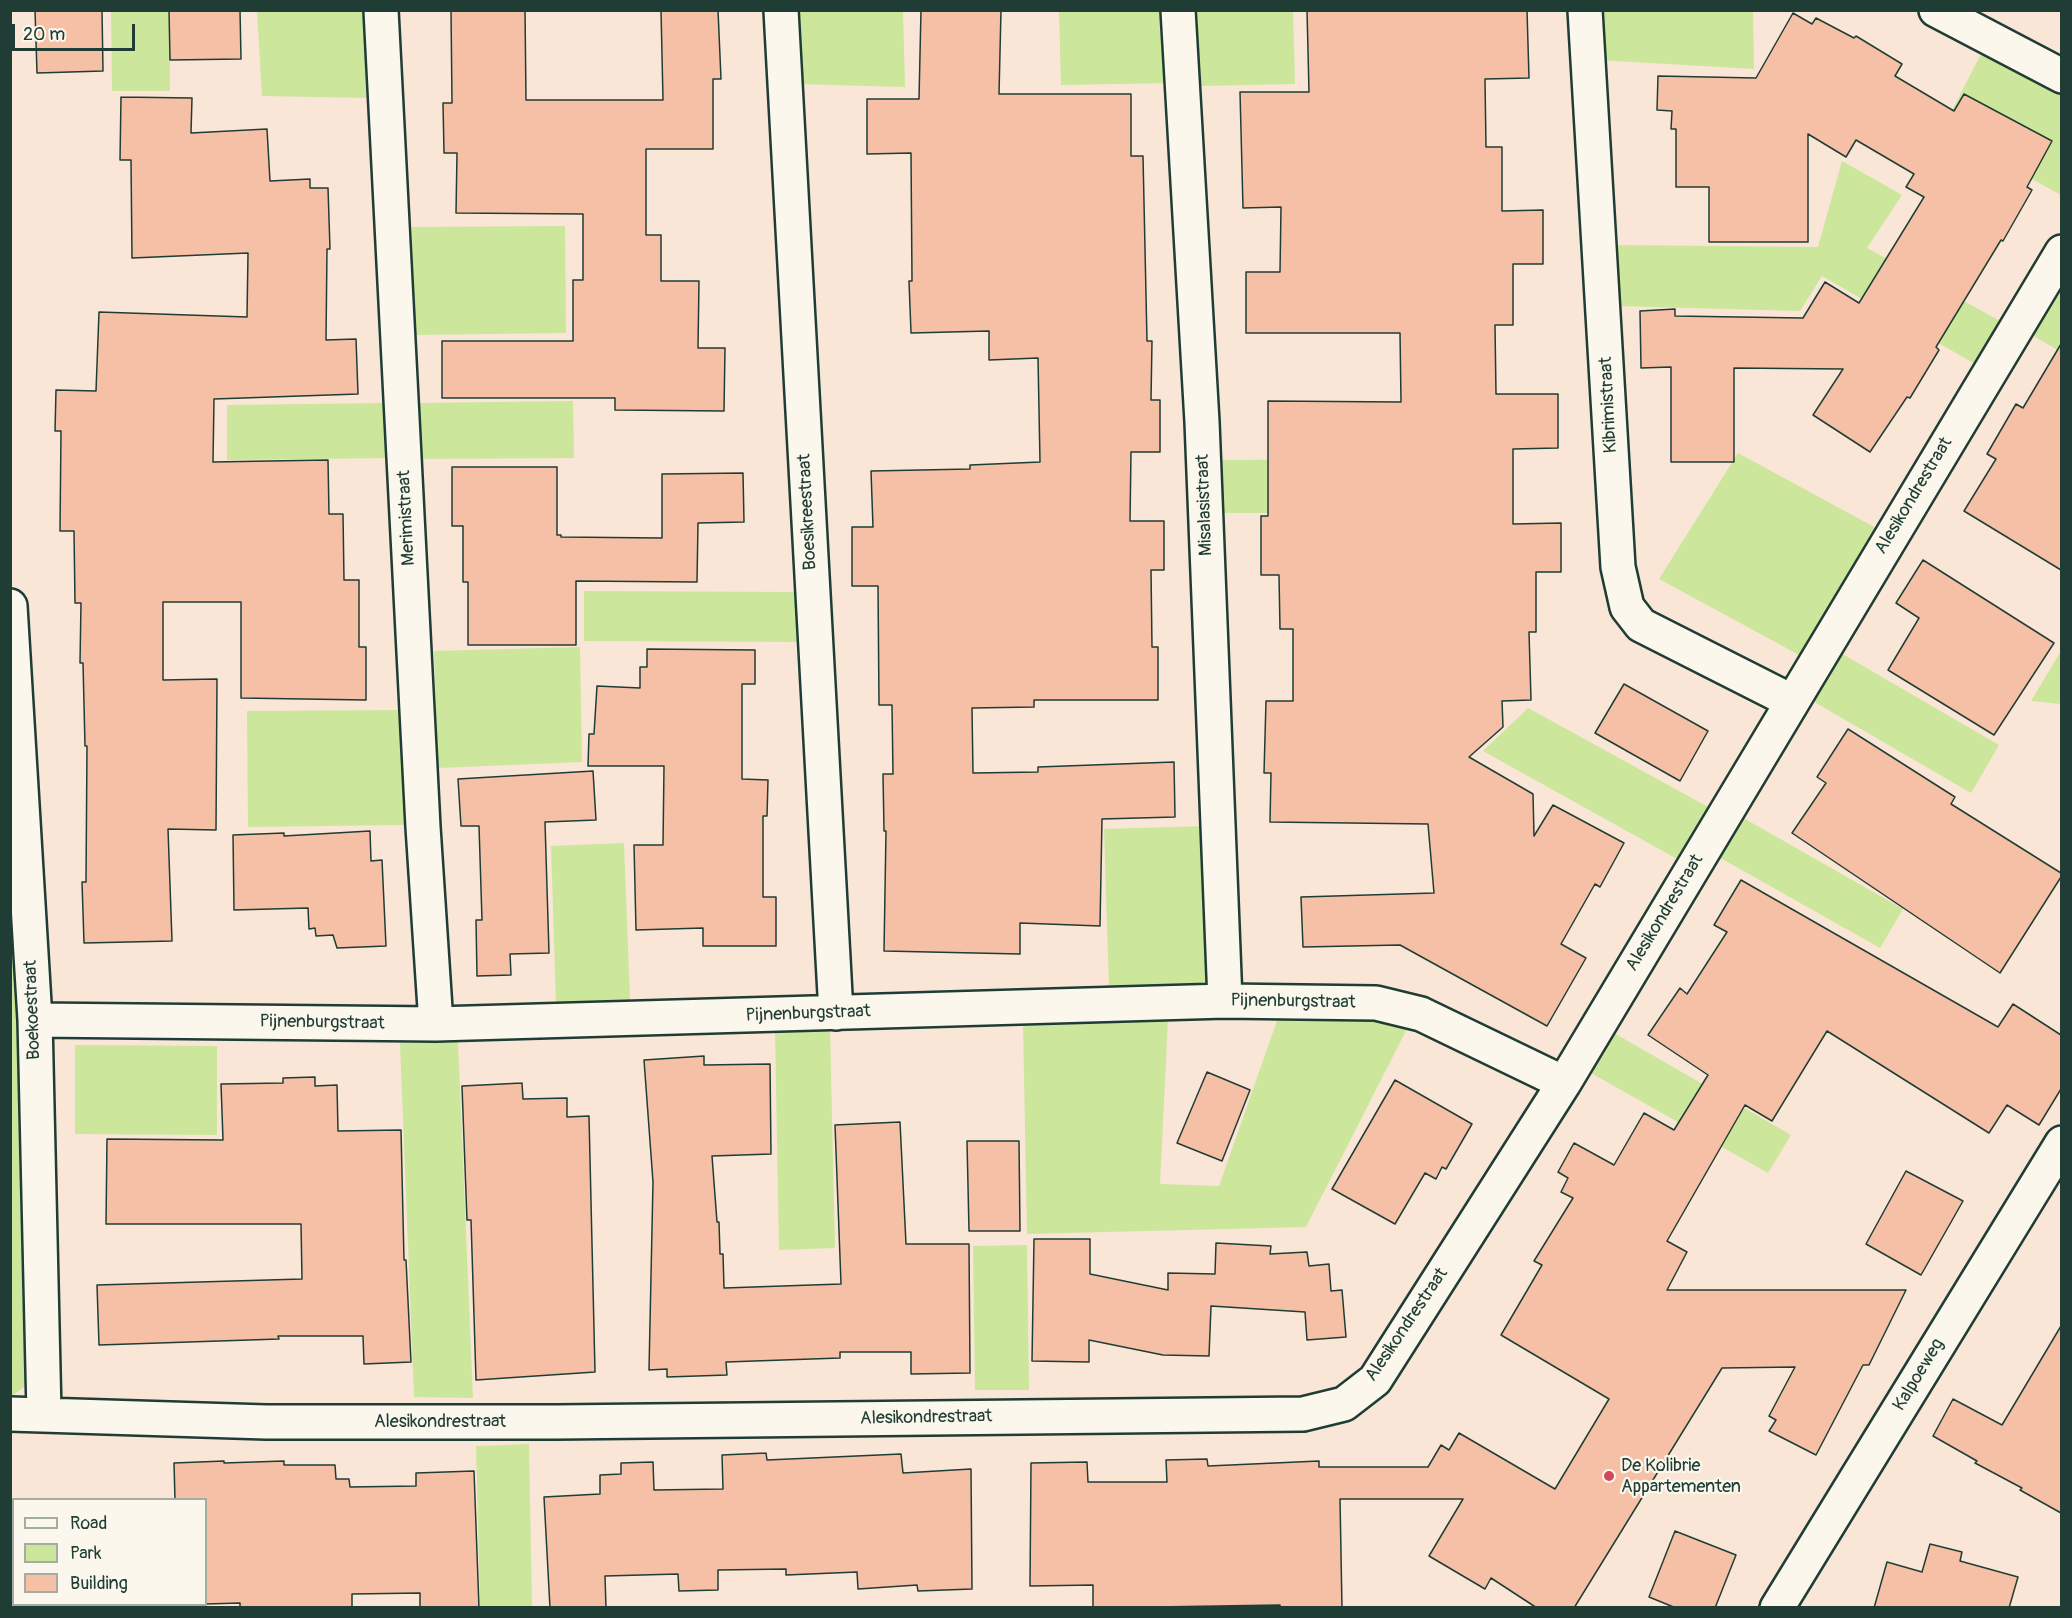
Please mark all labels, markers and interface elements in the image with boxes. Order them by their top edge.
scale bar [15,12,138,50]
text: 20 m [23,23,65,46]
street label: Kibrimistraat [1596,356,1622,454]
street label: Alesikondrestraat [1871,434,1957,558]
street label: Boesikreestraat [794,453,822,571]
street label: Misalasistraat [1192,454,1218,556]
street label: Merimistraat [394,470,420,566]
street label: Alesikondrestraat [1622,851,1708,975]
street label: Boekoestraat [20,960,46,1060]
street label: Pijnenburgstraat [1230,990,1356,1014]
street label: Pijnenburgstraat [745,1001,871,1027]
street label: Pijnenburgstraat [259,1011,385,1035]
street label: Alesikondrestraat [1361,1264,1453,1386]
street label: Kalpoeweg [1889,1335,1949,1415]
street label: Alesikondrestraat [860,1406,992,1430]
street label: Alesikondrestraat [374,1411,506,1433]
place label: De Kolibrie Appartementen [1621,1455,1741,1498]
marker: De Kolibrie Appartementen [1602,1469,1616,1483]
legend [12,1498,207,1606]
text: Road [70,1512,107,1535]
text: Park [70,1542,102,1565]
text: Building [70,1572,128,1595]

